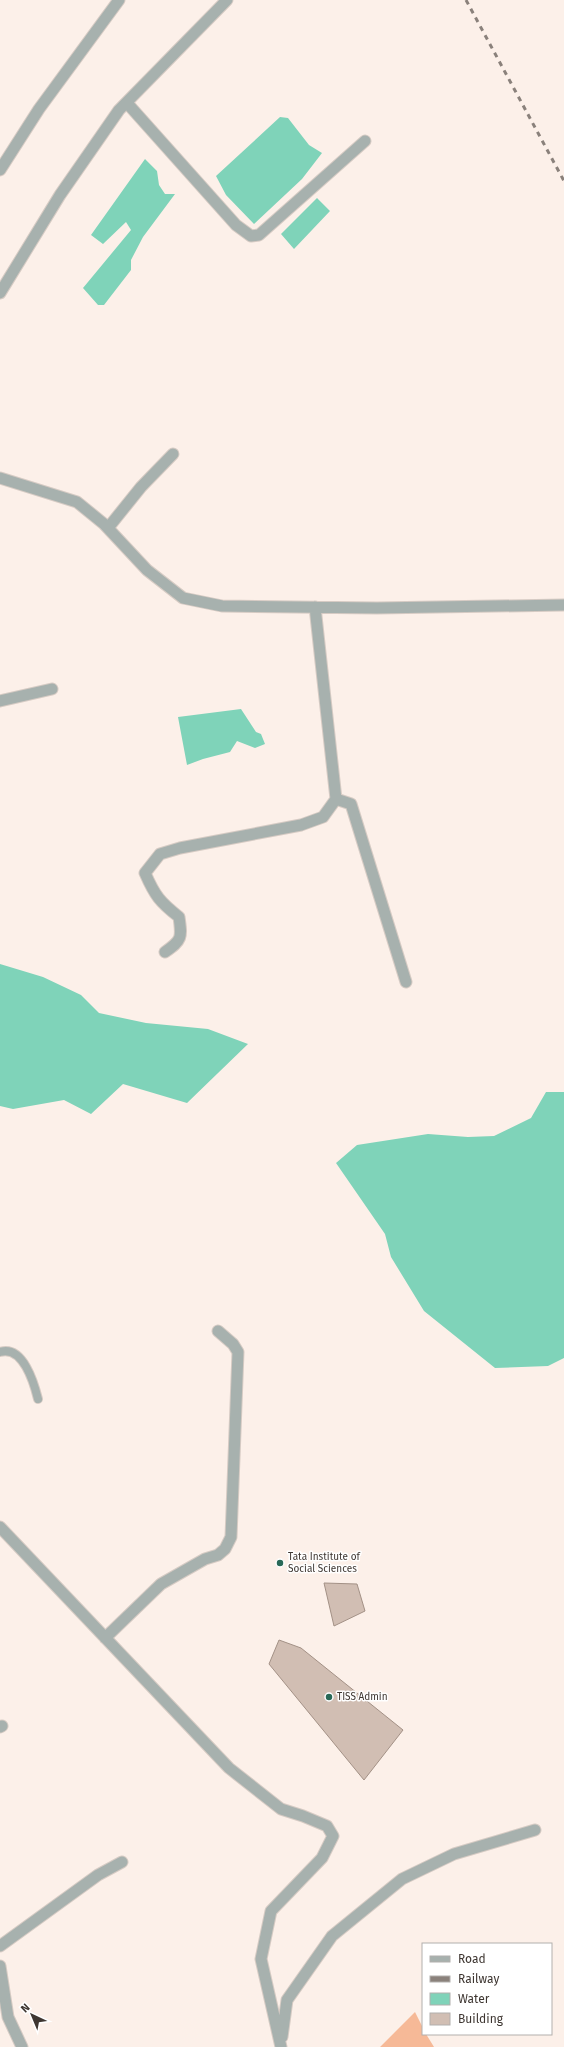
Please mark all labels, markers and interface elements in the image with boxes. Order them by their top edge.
place label: Tata Institute of Social Sciences [288,1551,360,1575]
marker: Tata Institute of Social Sciences [275,1558,285,1568]
place label: TISS Admin [337,1691,388,1703]
marker: TISS Admin [324,1692,334,1702]
legend [422,1943,552,2035]
text: Road [458,1952,486,1966]
text: Railway [458,1972,499,1986]
text: Water [458,1992,490,2006]
north arrow [12,1995,52,2035]
text: N [18,2001,33,2015]
text: Building [458,2012,504,2026]

